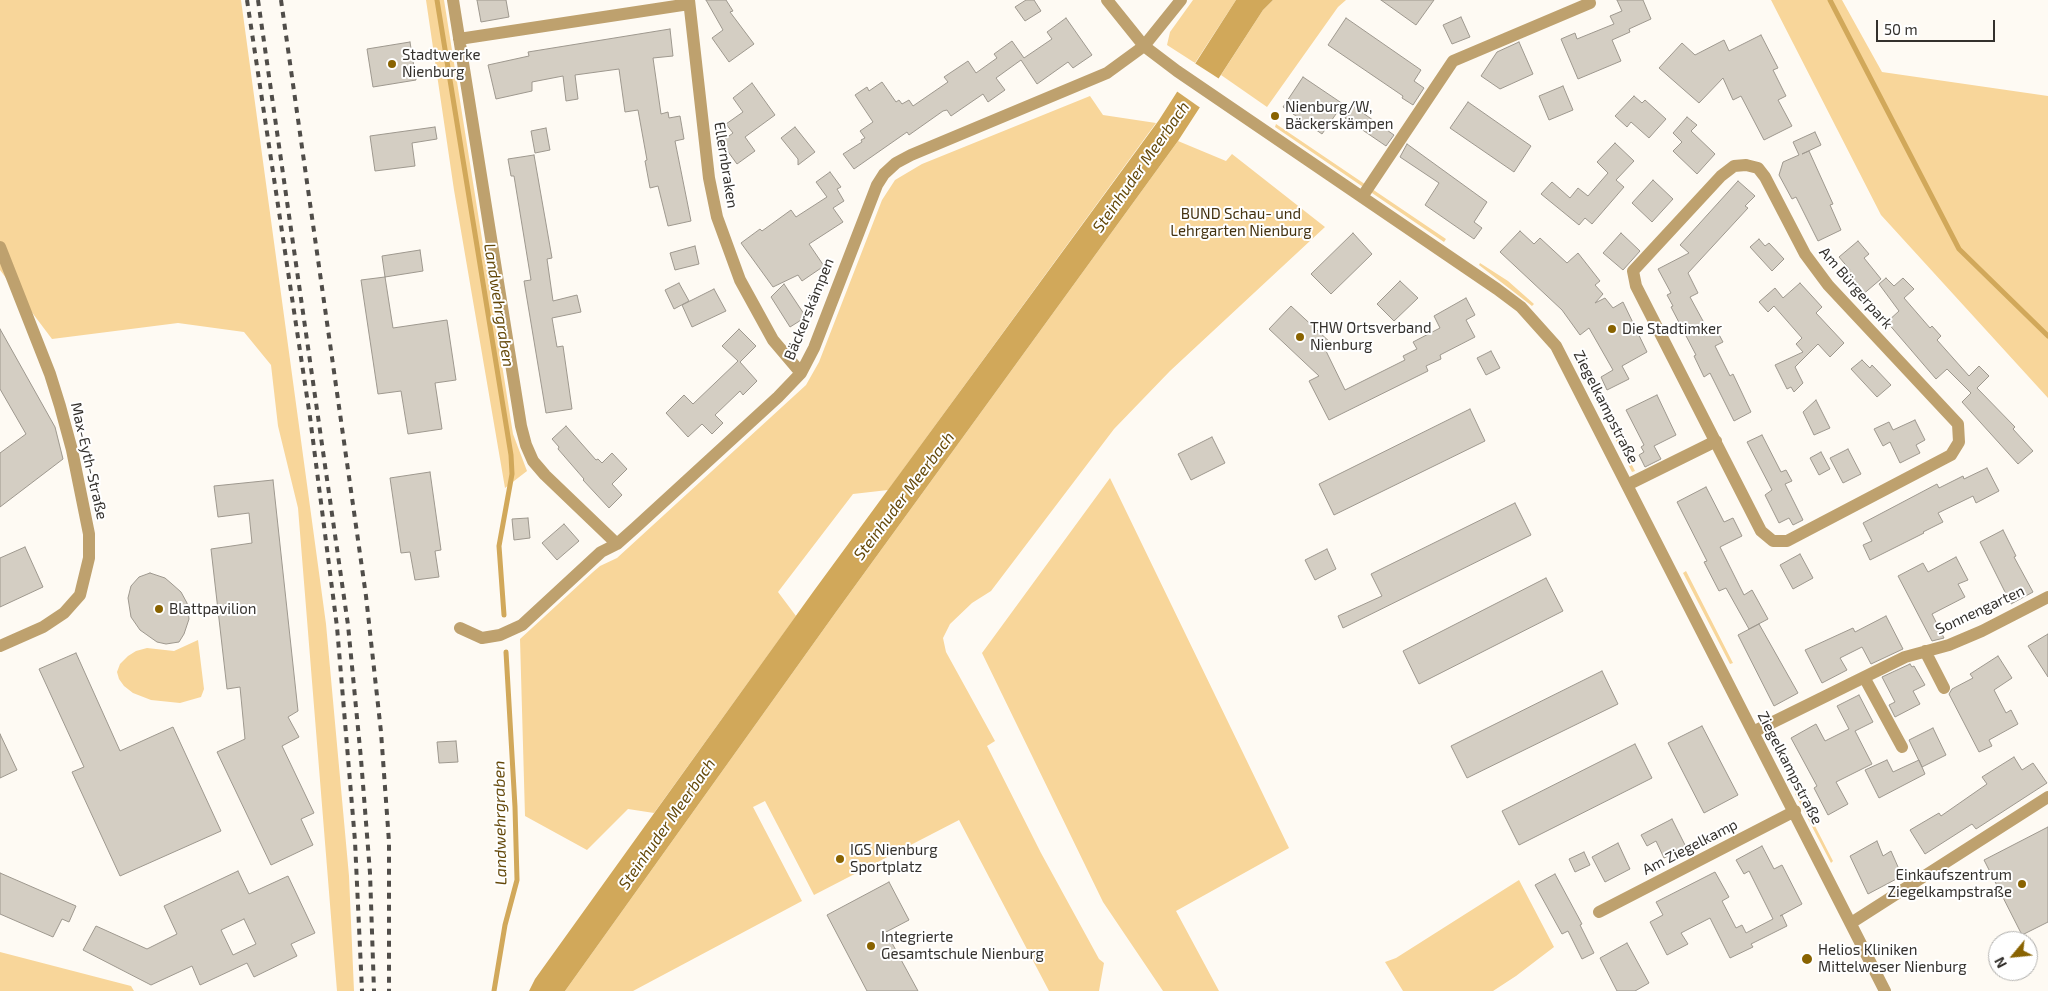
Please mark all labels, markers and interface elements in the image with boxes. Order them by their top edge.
scale bar [1878,10,1997,42]
text: 50 m [1884,20,1918,38]
place label: Stadtwerke Nienburg [402,46,480,81]
marker: Stadtwerke Nienburg [386,58,398,70]
water label: Steinhuder Meerbach [1089,98,1193,236]
place label: Nienburg/W, Bäckerskämpen [1285,98,1393,133]
marker: Nienburg/W, Bäckerskämpen [1269,110,1281,122]
street label: Ellernbraken [710,121,742,209]
park label: BUND Schau- und Lehrgarten Nienburg [1170,205,1312,240]
water label: Landwehrgraben [480,242,518,368]
street label: Am Bürgerpark [1816,243,1896,333]
street label: Bäckerskämpen [780,255,838,363]
place label: THW Ortsverband Nienburg [1310,319,1432,354]
place label: Die Stadtimker [1622,320,1722,338]
marker: Die Stadtimker [1606,323,1618,335]
marker: THW Ortsverband Nienburg [1294,331,1306,343]
street label: Ziegelkampstraße [1570,347,1642,467]
street label: Max-Eyth-Straße [67,401,111,521]
water label: Steinhuder Meerbach [850,428,958,564]
street label: Sonnengarten [1933,582,2027,638]
place label: Blattpavilion [169,600,256,618]
marker: Blattpavilion [153,603,165,615]
street label: Ziegelkampstraße [1754,708,1826,828]
water label: Steinhuder Meerbach [615,755,719,893]
water label: Landwehrgraben [489,760,511,886]
street label: Am Ziegelkamp [1639,815,1741,879]
place label: IGS Nienburg Sportplatz [850,841,938,876]
marker: IGS Nienburg Sportplatz [834,853,846,865]
place label: Einkaufszentrum Ziegelkampstraße [1887,866,2012,901]
marker: Einkaufszentrum Ziegelkampstraße [2016,878,2028,890]
place label: Integrierte Gesamtschule Nienburg [881,928,1044,963]
north arrow [1988,931,2038,981]
marker: Integrierte Gesamtschule Nienburg [865,940,877,952]
place label: Helios Kliniken Mittelweser Nienburg [1818,941,1966,976]
marker: Helios Kliniken Mittelweser Nienburg [1800,952,1814,966]
text: N [1990,954,2010,971]

